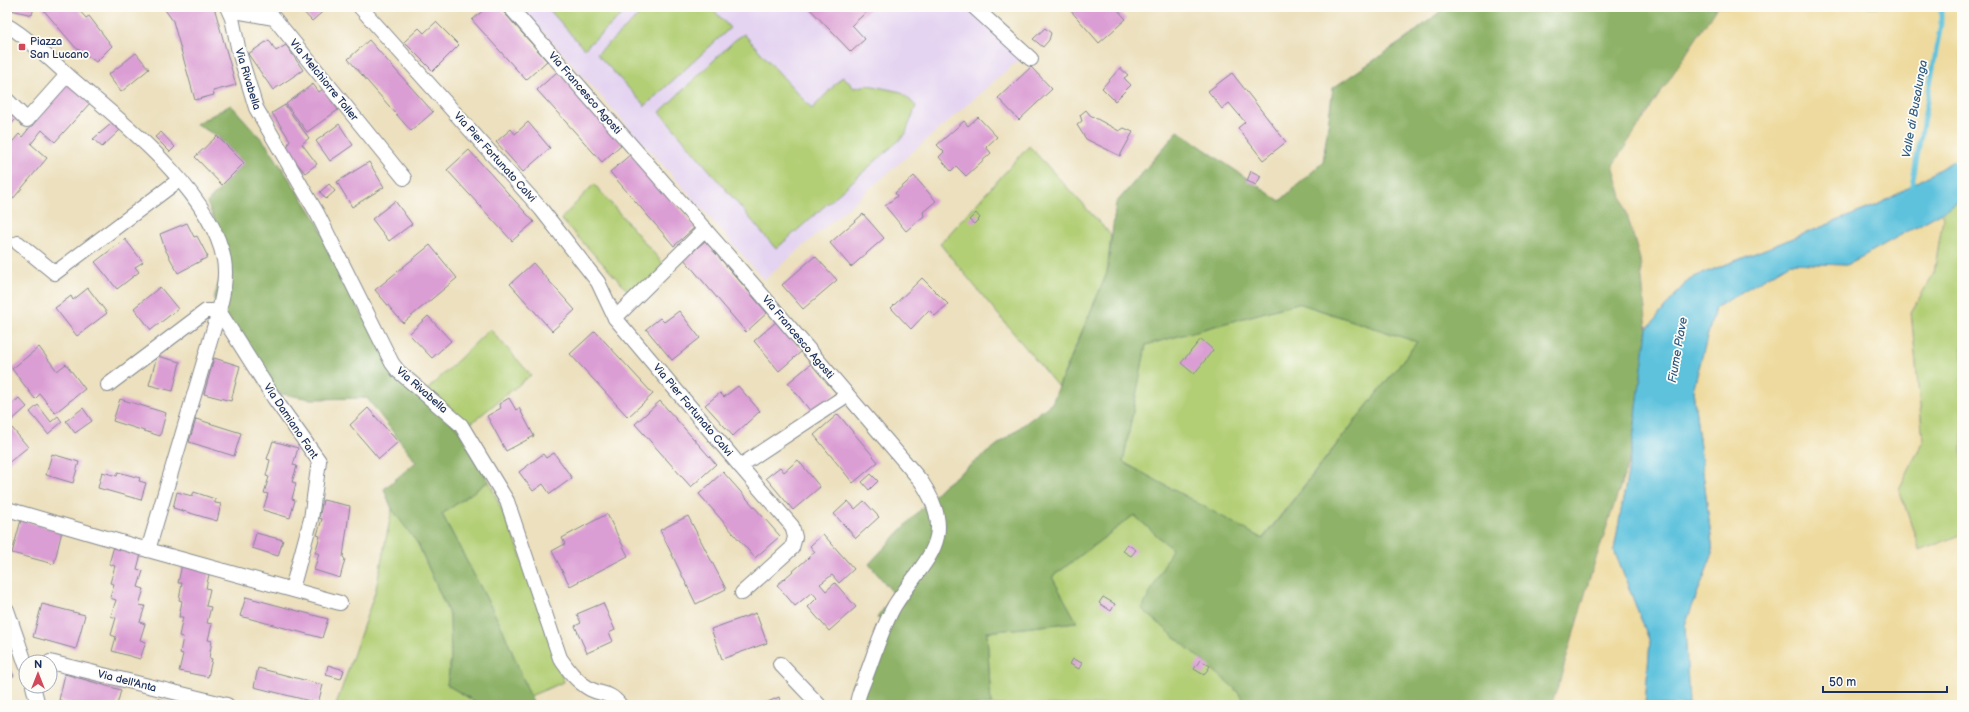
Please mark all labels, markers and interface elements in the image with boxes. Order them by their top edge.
place label: Piazza San Lucano [30,35,89,61]
street label: Via Melchiorre Toller [287,36,362,124]
marker: Piazza San Lucano [17,42,27,52]
street label: Via Rivabella [232,47,264,111]
street label: Via Francesco Agosti [546,49,624,137]
water label: Valle di Busalunga [1899,59,1931,159]
street label: Via Pier Fortunato Calvi [451,109,539,205]
street label: Via Francesco Agosti [759,293,837,381]
water label: Fiume Piave [1665,316,1691,384]
street label: Via Pier Fortunato Calvi [651,361,735,459]
street label: Via Rivabella [394,364,450,416]
street label: Via Damiano Fant [261,381,321,462]
north arrow [18,654,58,694]
text: N [34,658,42,671]
street label: Via dell'Anta [96,667,158,695]
scale bar [1823,668,1947,694]
text: 50 m [1829,675,1856,690]

